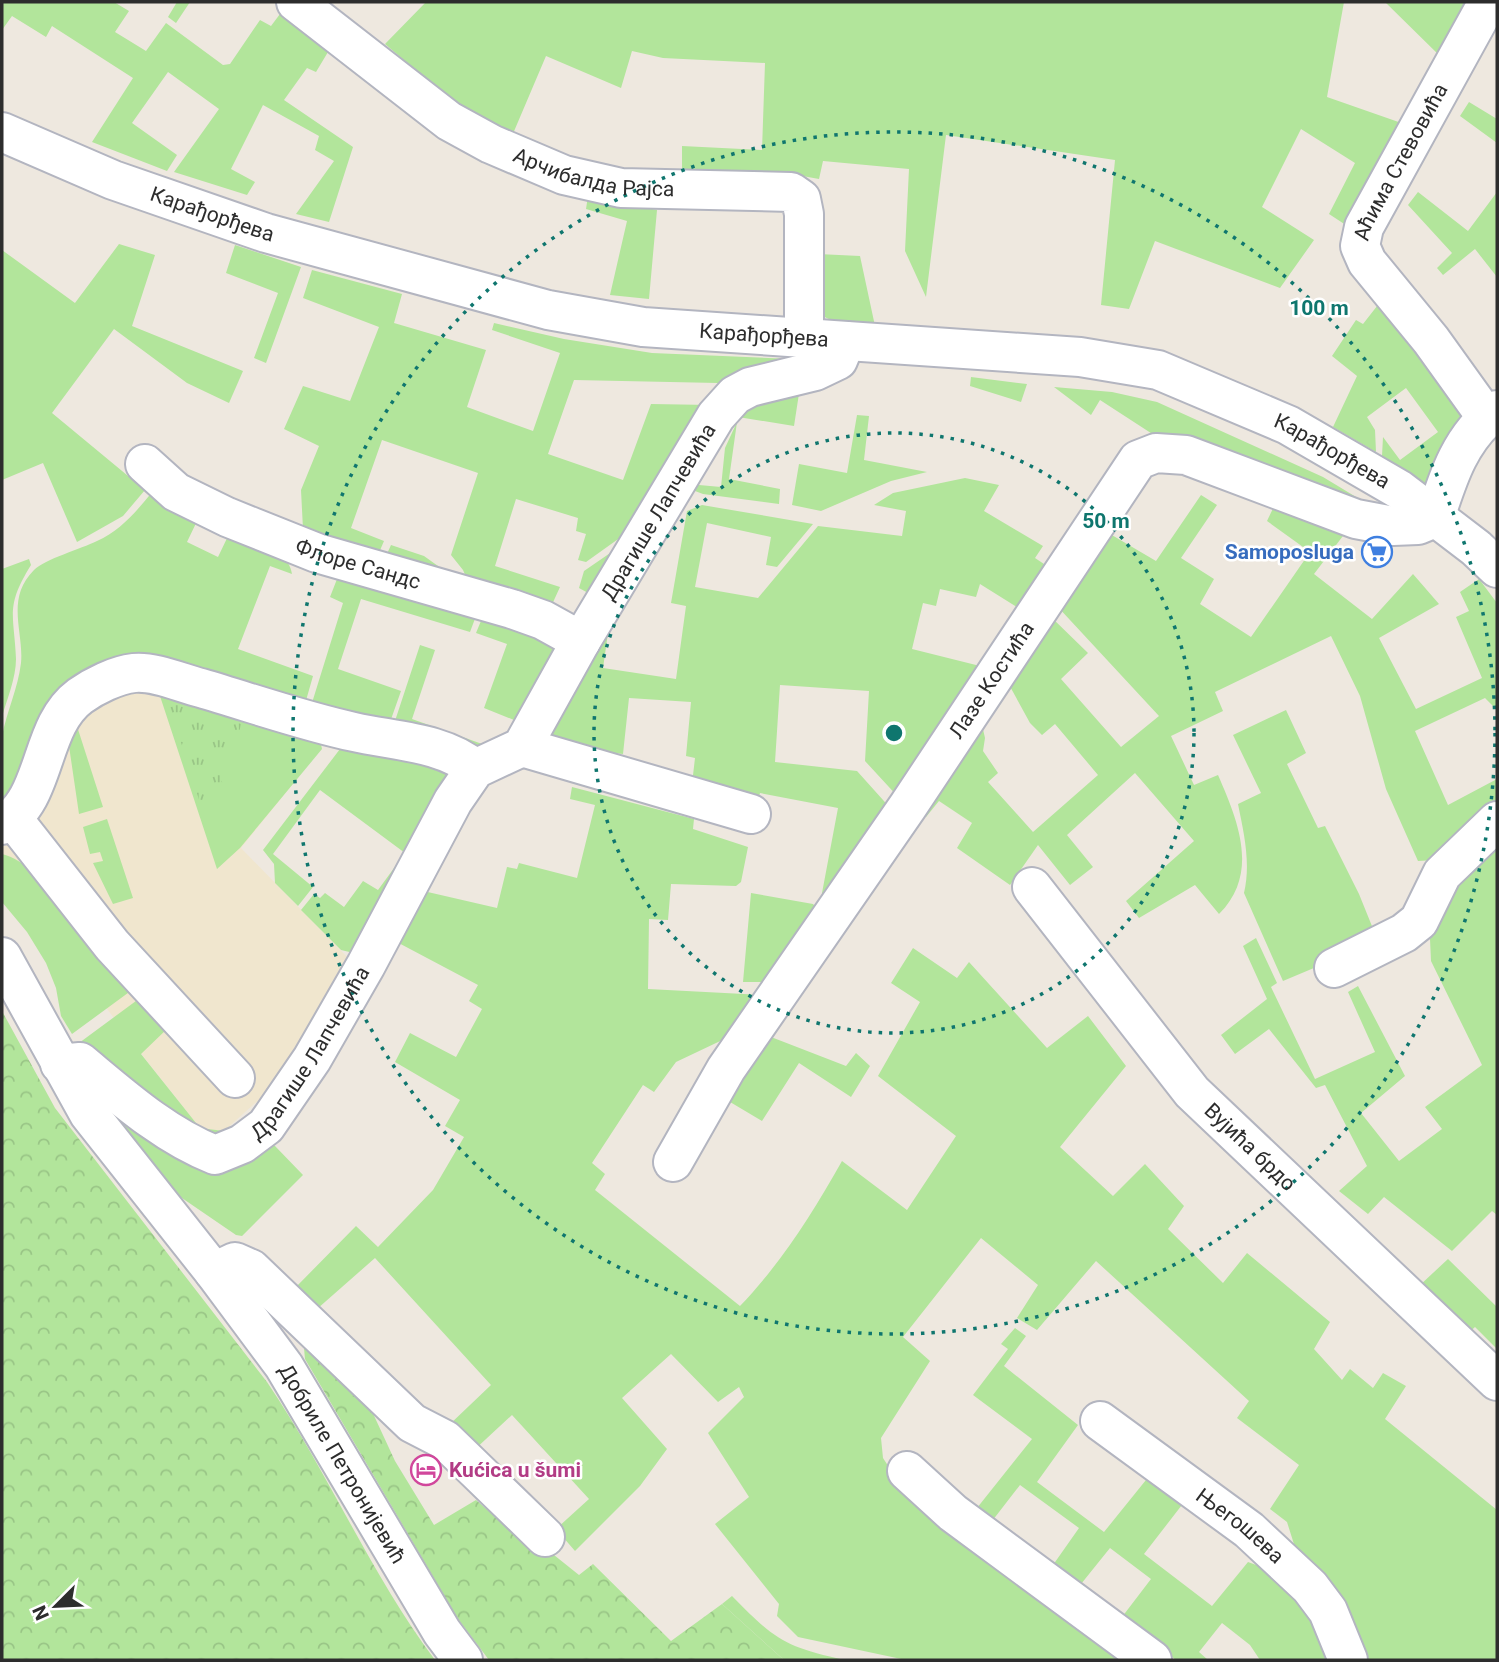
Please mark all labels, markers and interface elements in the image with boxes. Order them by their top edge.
street label: Аћима Стевовића [1349,79,1453,243]
street label: Арчибалда Рајса [510,143,675,201]
street label: Карађорђева [147,182,277,247]
text: 100 m [1289,296,1349,320]
street label: Карађорђева [699,319,830,352]
street label: Карађорђева [1271,409,1394,494]
street label: Драгише Лапчевића [596,419,721,604]
text: 50 m [1082,509,1130,533]
street label: Флоре Сандс [292,534,423,594]
supermarket icon: Samoposluga [1360,535,1394,569]
place label: Samoposluga [1225,540,1354,564]
street label: Лазе Костића [944,617,1039,743]
centre of rings [882,721,906,745]
street label: Драгише Лапчевића [246,962,375,1145]
street label: Вујића брдо [1200,1098,1301,1196]
street label: Добриле Петронијевић [274,1360,411,1568]
hotel icon: Kućica u šumi [409,1453,443,1487]
place label: Kućica u šumi [449,1458,581,1482]
street label: Његошева [1191,1483,1289,1568]
north arrow [21,1571,91,1641]
text: N [28,1602,54,1624]

